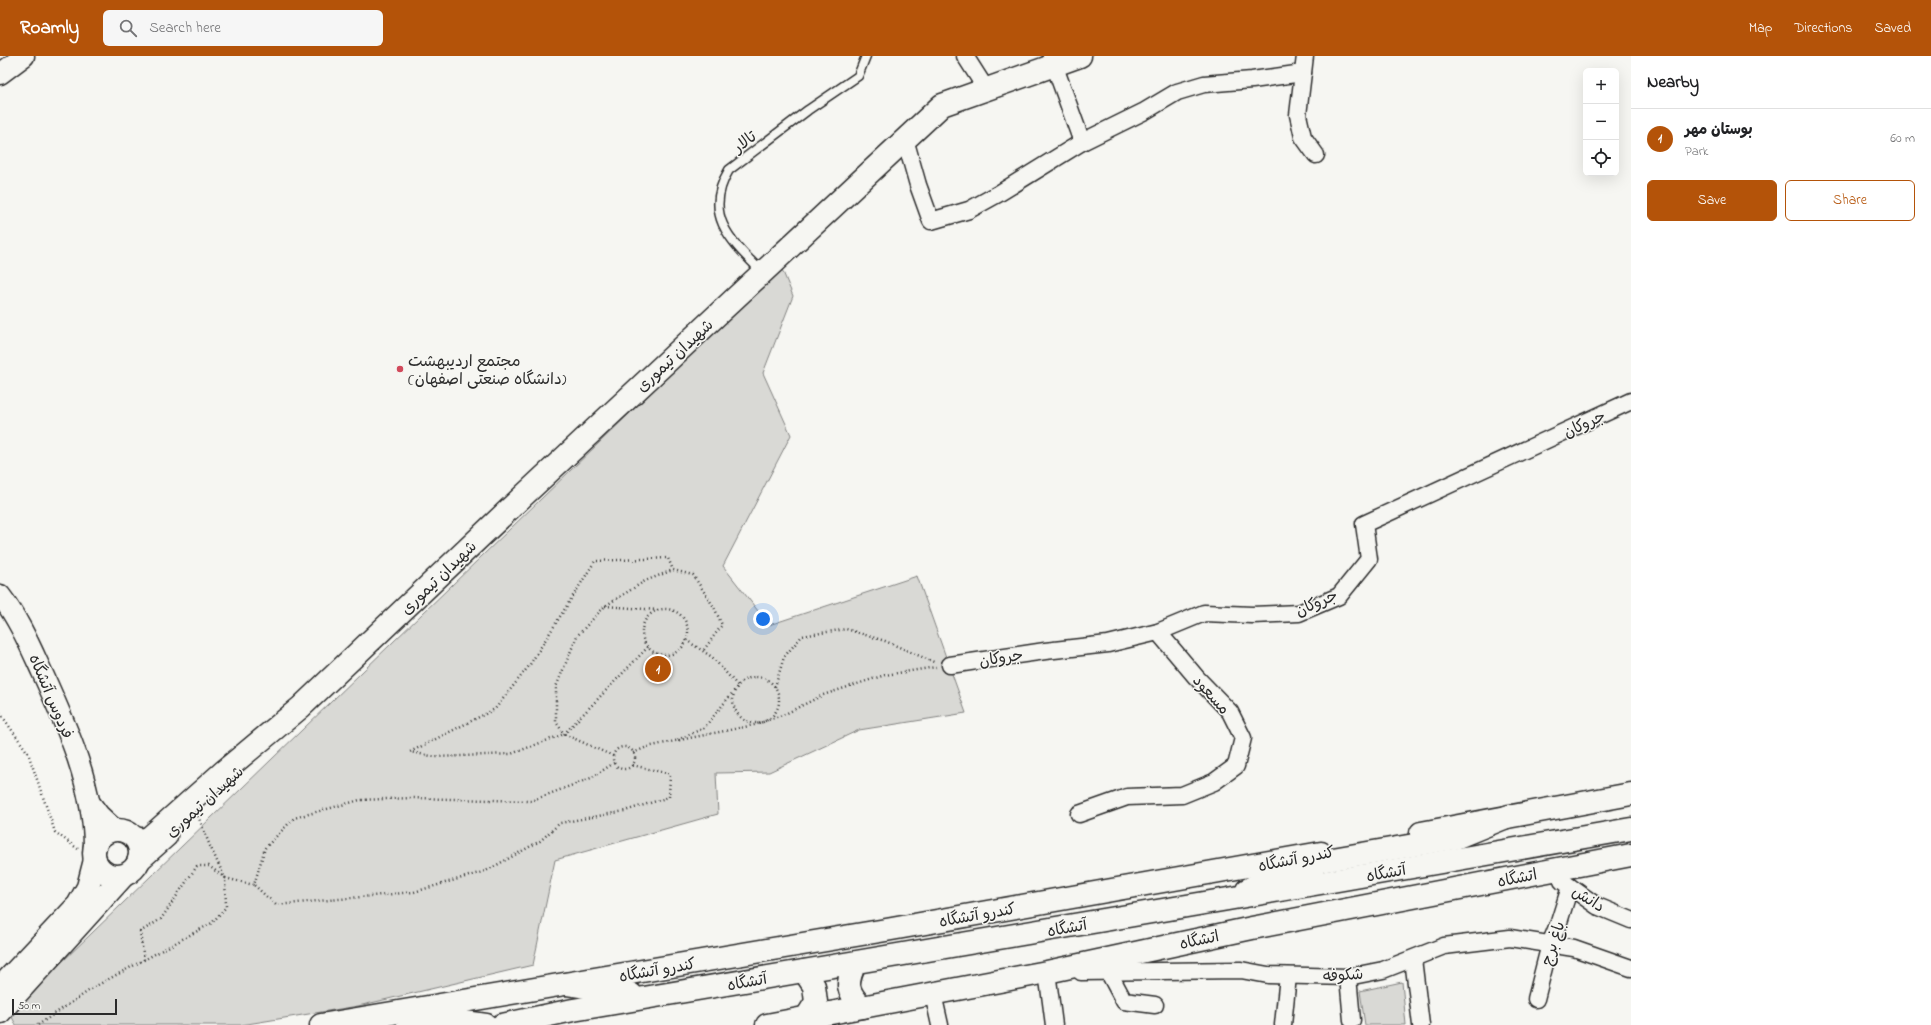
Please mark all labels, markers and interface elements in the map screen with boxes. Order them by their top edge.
search box [103,10,383,46]
text: Roamly [20,15,79,42]
icon: search [117,17,139,39]
text: Search here [149,17,221,39]
text: Map [1749,18,1772,39]
text: Directions [1794,18,1852,39]
text: Saved [1874,18,1911,39]
map controls [1583,68,1619,176]
button: + [1583,68,1619,104]
text: Nearby [1647,70,1699,95]
button: − [1583,104,1619,140]
text: بوستان مهر [1685,119,1753,141]
street label: تالار [727,125,763,161]
text: 1 [1658,129,1662,148]
text: 60 m [1890,129,1915,148]
button: locate [1583,140,1619,176]
text: Park [1685,142,1709,161]
button: Save [1647,180,1777,221]
button: Share [1785,180,1915,221]
street label: شهیدان تیموری [631,314,719,399]
place label: مجتمع اردیبهشت (دانشگاه صنعتی اصفهان) [408,350,567,392]
marker: مجتمع اردیبهشت (دانشگاه صنعتی اصفهان) [395,364,405,374]
street label: جروکان [1560,405,1610,445]
street label: شهیدان تیموری [396,536,483,621]
street label: جروکان [1292,584,1342,624]
your location [753,609,773,629]
street label: جروکان [978,644,1025,674]
street label: فردوس آتشگاه [22,651,79,743]
pin: 1 [645,654,671,684]
street label: مسعود [1186,670,1235,721]
street label: شهیدان تیموری [161,761,250,844]
street label: کندرو آتشگاه [1256,841,1337,879]
street label: آتشگاه [1365,858,1409,889]
street label: اتشگاه [1495,863,1539,895]
street label: دانش [1567,880,1609,919]
street label: کندرو آتشگاه [937,897,1018,935]
street label: آتشگاه [1046,913,1090,944]
street label: باغ برج [1535,918,1572,969]
street label: اتشگاه [1177,925,1221,957]
street label: کندرو آتشگاه [617,952,698,990]
street label: شکوفه [1322,963,1364,989]
street label: آتشگاه [726,967,770,998]
scale bar [12,997,117,1016]
text: 50 m [18,998,40,1014]

